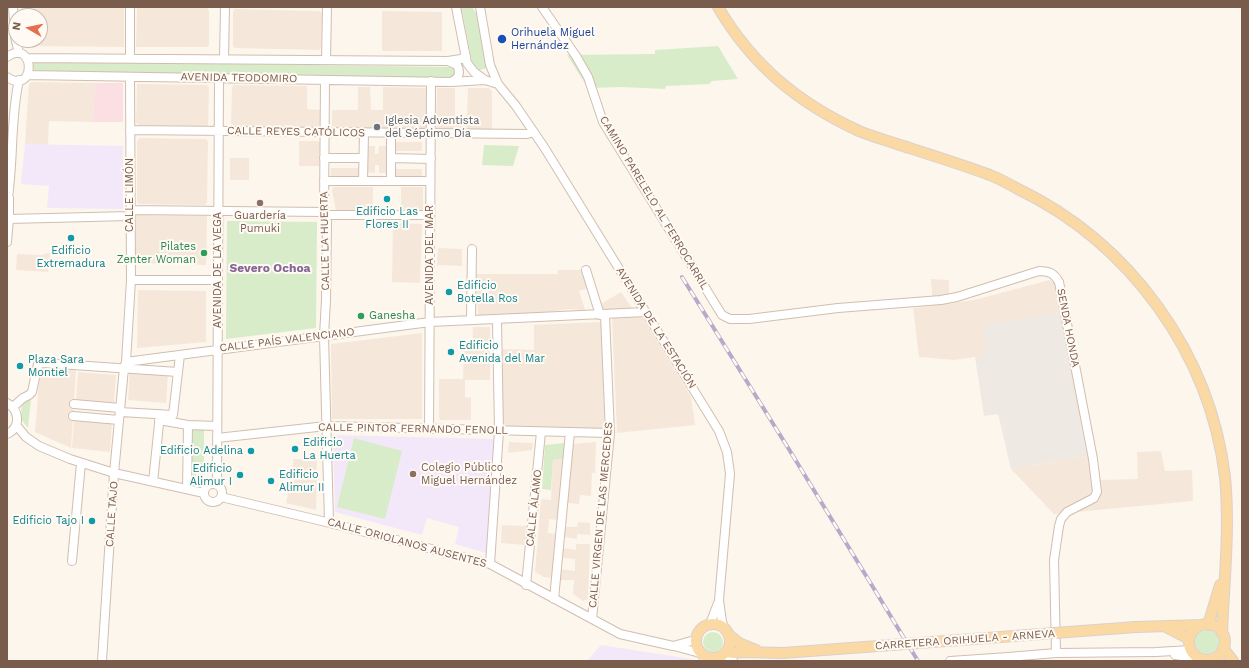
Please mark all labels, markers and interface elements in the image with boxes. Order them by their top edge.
north arrow [8,8,48,48]
text: N [10,21,24,31]
place label: Orihuela Miguel Hernández [511,26,595,52]
marker: Orihuela Miguel Hernández [496,33,508,45]
street label: AVENIDA TEODOMIRO [181,70,297,86]
place label: Iglesia Adventista del Séptimo Día [385,114,479,140]
street label: CAMINO PARELELO AL FERROCARRIL [597,114,711,292]
marker: Iglesia Adventista del Séptimo Día [372,122,382,132]
street label: CALLE REYES CATÓLICOS [227,124,365,140]
street label: CALLE LIMÓN [123,158,137,232]
street label: CALLE LA HUERTA [318,191,332,291]
marker: Edificio Las Flores II [382,194,392,204]
marker: Guardería Pumuki [255,198,265,208]
place label: Edificio Las Flores II [356,205,418,231]
street label: AVENIDA DEL MAR [423,205,437,305]
place label: Guardería Pumuki [234,209,286,235]
street label: AVENIDA DE LA VEGA [211,212,225,328]
marker: Edificio Extremadura [66,233,76,243]
place label: Pilates Zenter Woman [117,240,196,266]
place label: Edificio Extremadura [36,244,106,270]
marker: Pilates Zenter Woman [199,248,209,258]
district label: Severo Ochoa [230,261,310,275]
street label: AVENIDA DE LA ESTACIÓN [613,265,699,391]
place label: Edificio Botella Ros [457,279,518,305]
marker: Edificio Botella Ros [444,287,454,297]
street label: SENDA HONDA [1054,287,1082,369]
place label: Ganesha [369,309,415,323]
marker: Ganesha [356,311,366,321]
street label: CALLE PAÍS VALENCIANO [219,325,355,355]
place label: Edificio Avenida del Mar [459,339,545,365]
marker: Edificio Avenida del Mar [446,347,456,357]
place label: Plaza Sara Montiel [28,353,84,379]
marker: Plaza Sara Montiel [15,361,25,371]
street label: CALLE PINTOR FERNANDO FENOLL [318,421,508,437]
street label: CALLE VIRGEN DE LAS MERCEDES [586,421,616,609]
place label: Edificio La Huerta [303,436,356,462]
place label: Edificio Adelina [160,444,243,458]
marker: Edificio La Huerta [290,444,300,454]
marker: Edificio Adelina [246,446,256,456]
place label: Colegio Público Miguel Hernández [421,461,517,487]
place label: Edificio Alimur I [190,462,232,488]
place label: Edificio Alimur II [279,468,325,494]
marker: Colegio Público Miguel Hernández [408,469,418,479]
street label: CALLE ÁLAMO [523,469,545,547]
marker: Edificio Alimur I [235,470,245,480]
marker: Edificio Alimur II [266,476,276,486]
street label: CALLE TAJO [103,481,121,547]
place label: Edificio Tajo I [12,514,84,528]
street label: CALLE ORIOLANOS AUSENTES [326,515,488,571]
marker: Edificio Tajo I [87,516,97,526]
street label: CARRETERA ORIHUELA - ARNEVA [875,627,1055,653]

